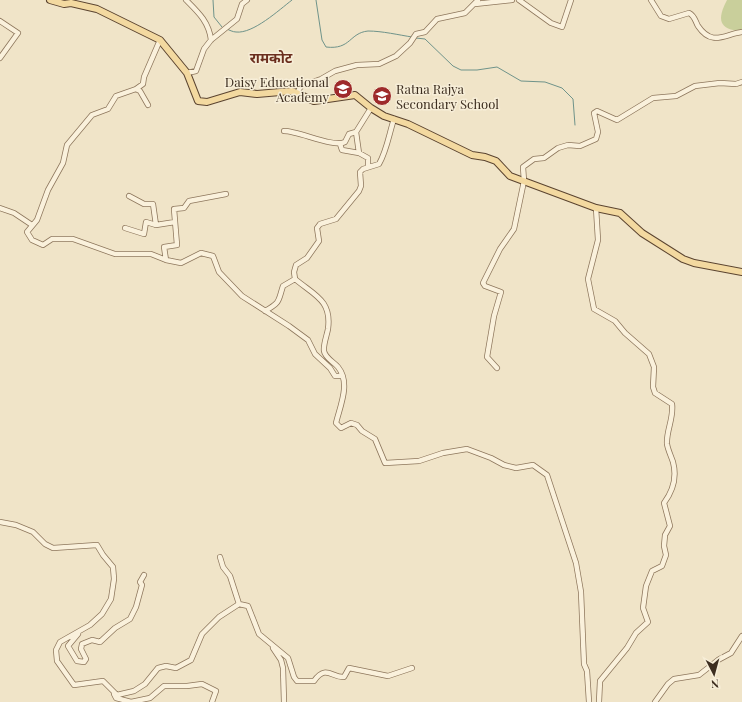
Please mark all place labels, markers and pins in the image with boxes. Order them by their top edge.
place label: Daisy Educational Academy [225,73,329,105]
school or university icon: Daisy Educational Academy [332,78,354,100]
place label: Ratna Rajya Secondary School [396,80,499,112]
school or university icon: Ratna Rajya Secondary School [371,85,393,107]

